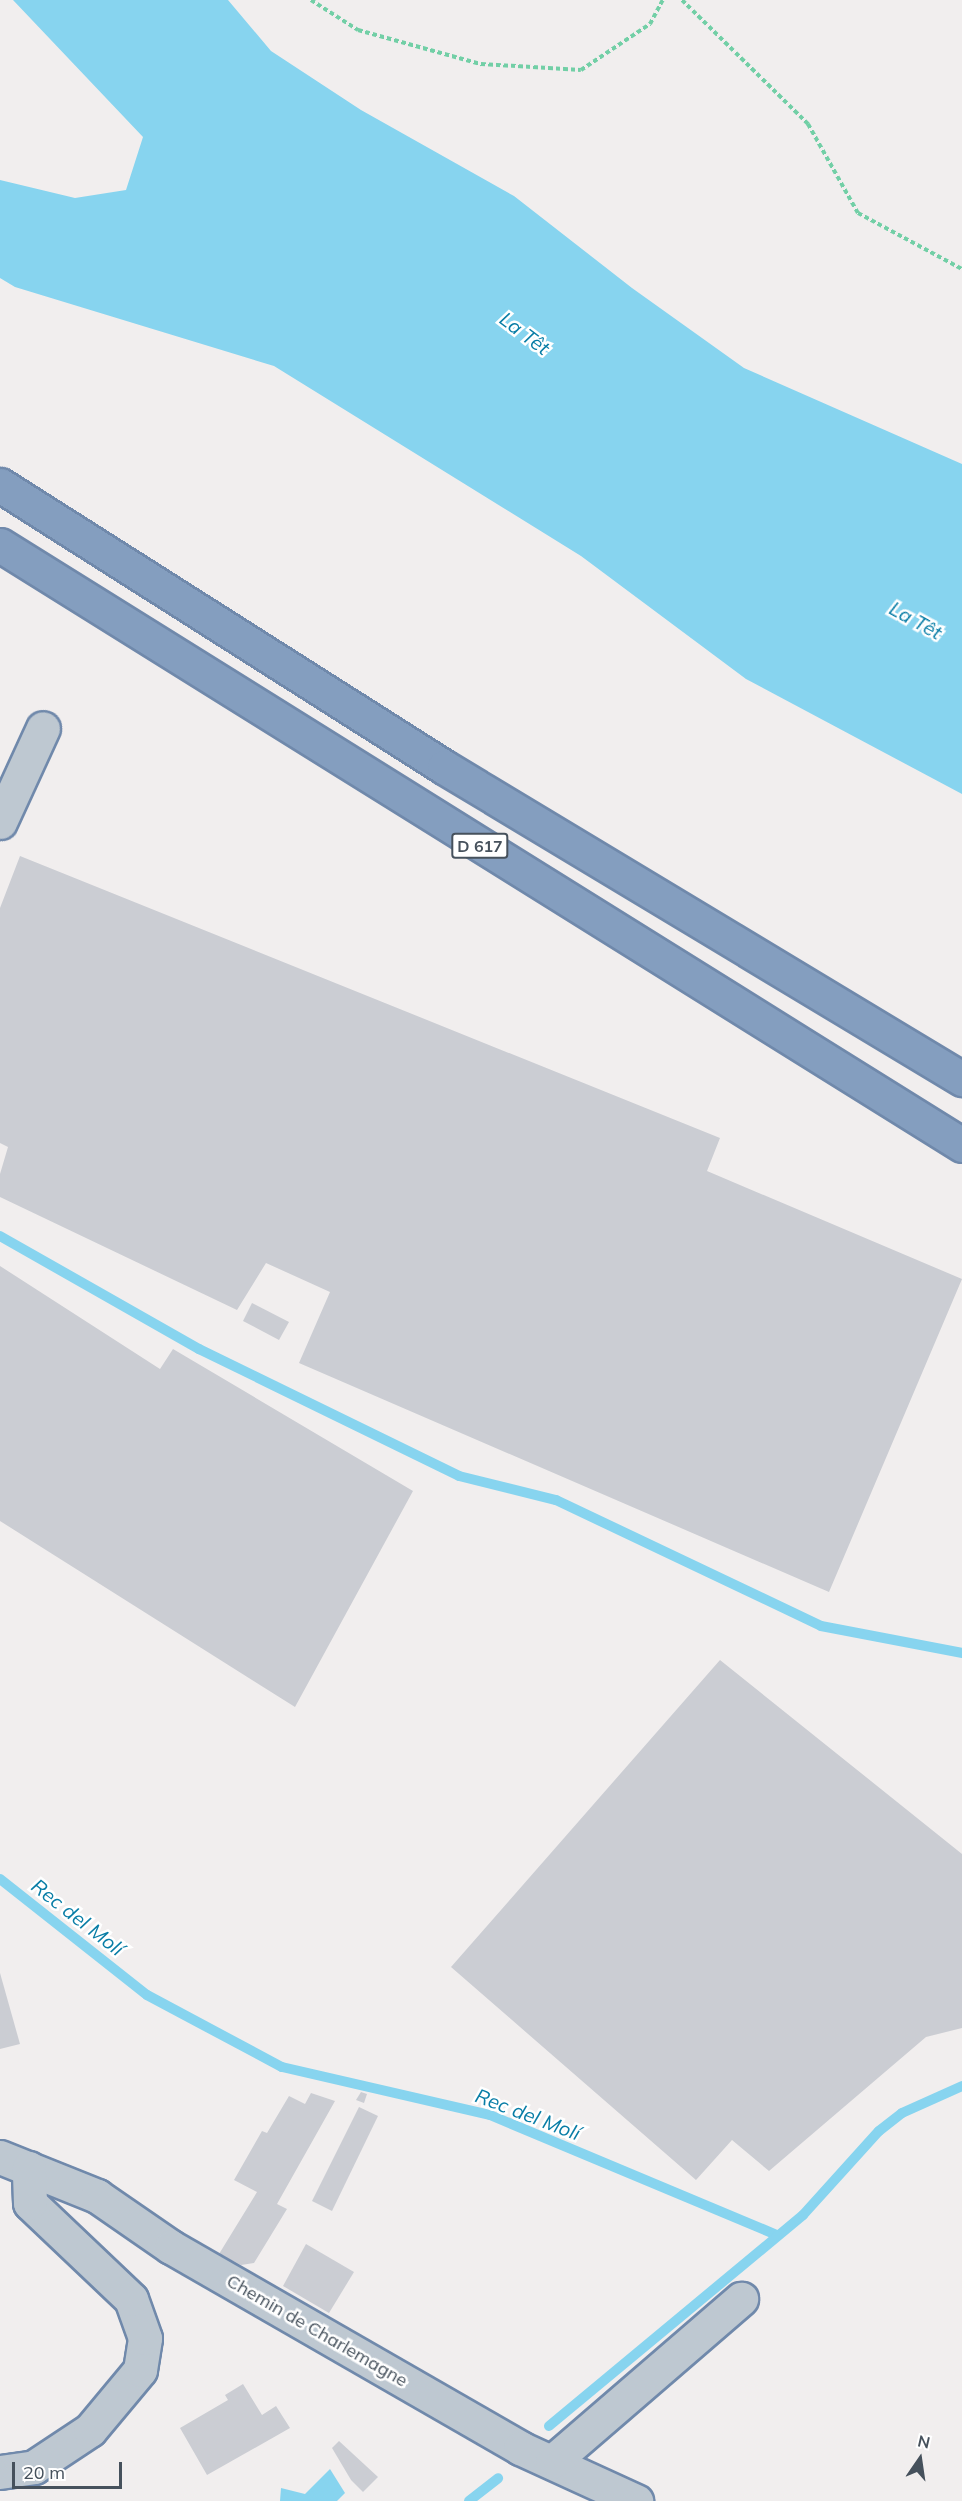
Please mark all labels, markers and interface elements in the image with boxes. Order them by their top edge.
water label: La Têt [495,306,555,360]
water label: La Têt [885,596,947,644]
road number: D 617 [450,833,510,859]
water label: Rec del Molí [27,1874,129,1960]
water label: Rec del Molí [472,2083,584,2145]
street label: Chemin de Charlemagne [223,2270,411,2392]
north arrow [890,2429,950,2489]
text: N [916,2430,932,2453]
scale bar [15,2450,124,2488]
text: 20 m [23,2461,65,2484]

